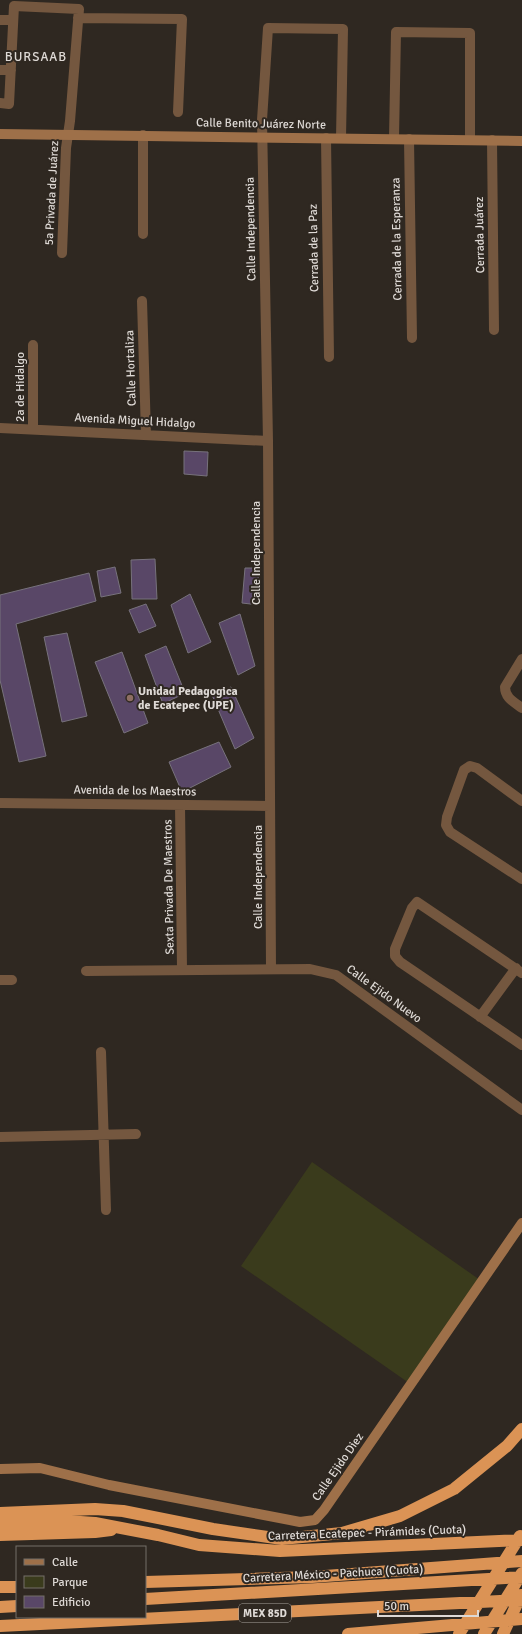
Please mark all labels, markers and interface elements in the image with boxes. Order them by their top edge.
district label: BURSAAB [5,49,67,65]
street label: Calle Benito Juárez Norte [196,115,326,133]
street label: 5a Privada de Juárez [42,140,62,246]
street label: Calle Independencia [243,177,259,281]
street label: Cerrada de la Esperanza [388,177,406,301]
street label: Cerrada Juárez [472,197,488,273]
street label: Cerrada de la Paz [306,204,322,292]
street label: Calle Hortaliza [122,330,140,406]
street label: 2a de Hidalgo [13,352,28,422]
street label: Avenida Miguel Hidalgo [74,410,196,432]
street label: Calle Independencia [249,501,264,605]
place label: Unidad Pedagogica de Ecatepec (UPE) [138,684,238,713]
marker: Unidad Pedagogica de Ecatepec (UPE) [125,693,135,703]
street label: Avenida de los Maestros [74,782,196,800]
street label: Sexta Privada De Maestros [160,819,178,955]
street label: Calle Independencia [251,825,266,929]
street label: Calle Ejido Nuevo [343,962,425,1026]
street label: Calle Ejido Diez [309,1430,367,1504]
street label: Carretera Ecatepec - Pirámides (Cuota) [268,1522,466,1544]
legend [16,1546,146,1618]
text: Calle [52,1555,78,1570]
street label: Carretera México - Pachuca (Cuota) [242,1562,424,1586]
text: Parque [52,1575,88,1590]
scale bar [378,1592,478,1618]
text: Edificio [52,1595,90,1610]
text: 50 m [384,1599,409,1614]
road number: MEX 85D [239,1604,291,1622]

